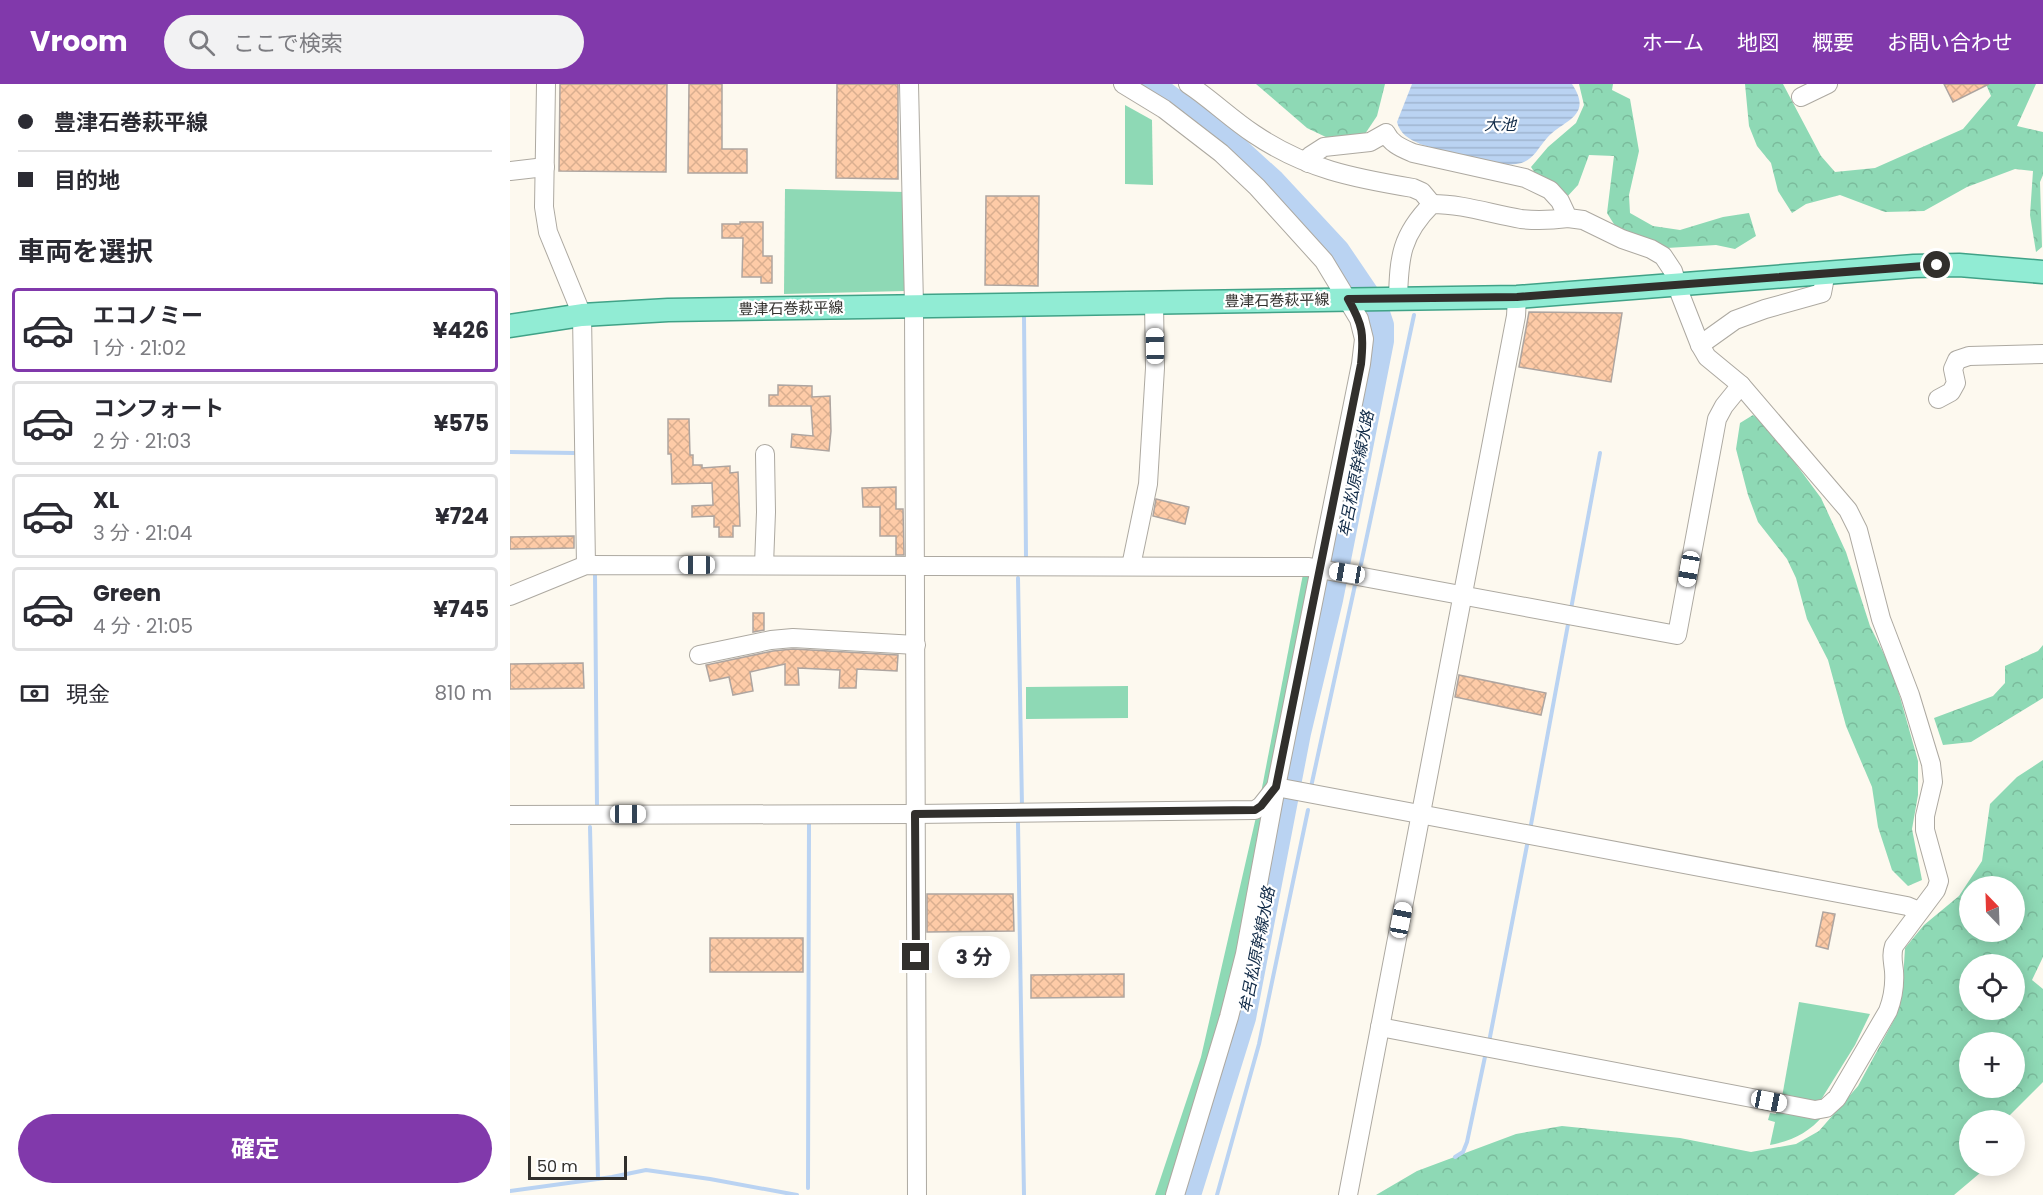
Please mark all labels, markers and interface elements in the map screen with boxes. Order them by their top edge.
search box [164,15,584,69]
text: Vroom [30,22,128,61]
icon: search [185,26,218,59]
text: ここで検索 [233,28,343,59]
text: ホーム [1642,28,1704,57]
text: 地図 [1737,28,1779,57]
text: 概要 [1812,28,1854,57]
text: お問い合わせ [1887,28,2013,57]
text: 豊津石巻萩平線 [54,107,208,138]
water label: 大池 [1484,113,1518,136]
text: 目的地 [54,165,120,196]
text: 車両を選択 [18,233,153,270]
route start [1923,251,1950,278]
street label: 豊津石巻萩平線 [1224,289,1330,311]
street label: 豊津石巻萩平線 [738,297,844,319]
text: エコノミー [93,300,203,331]
icon: car [21,303,75,357]
text: ¥426 [433,315,489,346]
car [1146,328,1164,364]
text: 1 分 · 21:02 [93,334,186,362]
text: コンフォート [93,393,224,424]
icon: car [21,396,75,450]
water label: 牟呂松原幹線水路 [1332,407,1380,539]
text: ¥575 [434,408,489,439]
text: 2 分 · 21:03 [93,427,191,455]
text: XL [93,485,119,516]
icon: car [21,489,75,543]
text: ¥724 [435,501,489,532]
text: 3 分 · 21:04 [93,519,192,547]
car [1677,550,1701,588]
car [679,556,715,574]
car [1328,561,1366,585]
text: Green [93,578,161,609]
icon: car [21,582,75,636]
text: ¥745 [433,594,489,625]
text: 4 分 · 21:05 [93,612,193,640]
icon: cash [18,677,51,710]
text: 現金 [66,679,110,710]
text: 810 m [434,679,492,707]
car [610,805,646,823]
north arrow [1959,876,2025,942]
map controls [1959,876,2025,1176]
water label: 牟呂松原幹線水路 [1233,883,1281,1015]
car [1389,901,1413,939]
callout: 3 分 [937,936,1009,978]
route end [902,943,929,970]
text: 3 分 [956,943,992,971]
button: locate [1959,954,2025,1020]
button: + [1959,1032,2025,1098]
car [1750,1089,1788,1113]
button: − [1959,1110,2025,1176]
button: 確定 [18,1114,492,1183]
scale bar [528,1153,627,1180]
text: 50 m [537,1155,578,1178]

